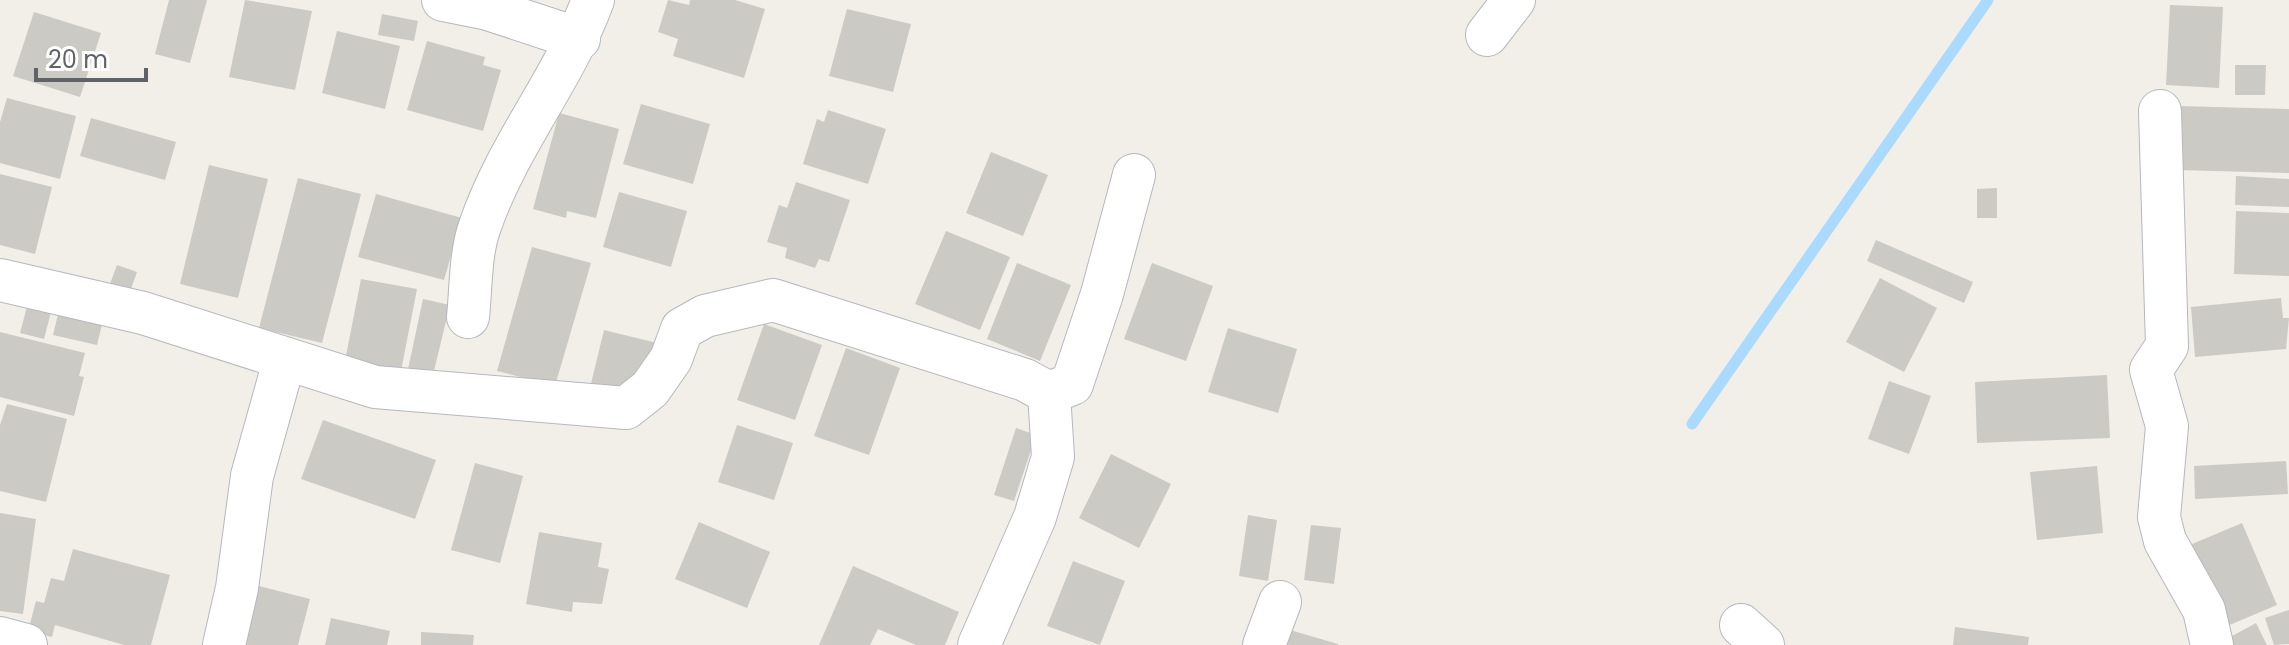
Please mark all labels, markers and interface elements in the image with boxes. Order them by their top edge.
scale bar [36,32,146,82]
text: 20 m [48,43,108,76]

